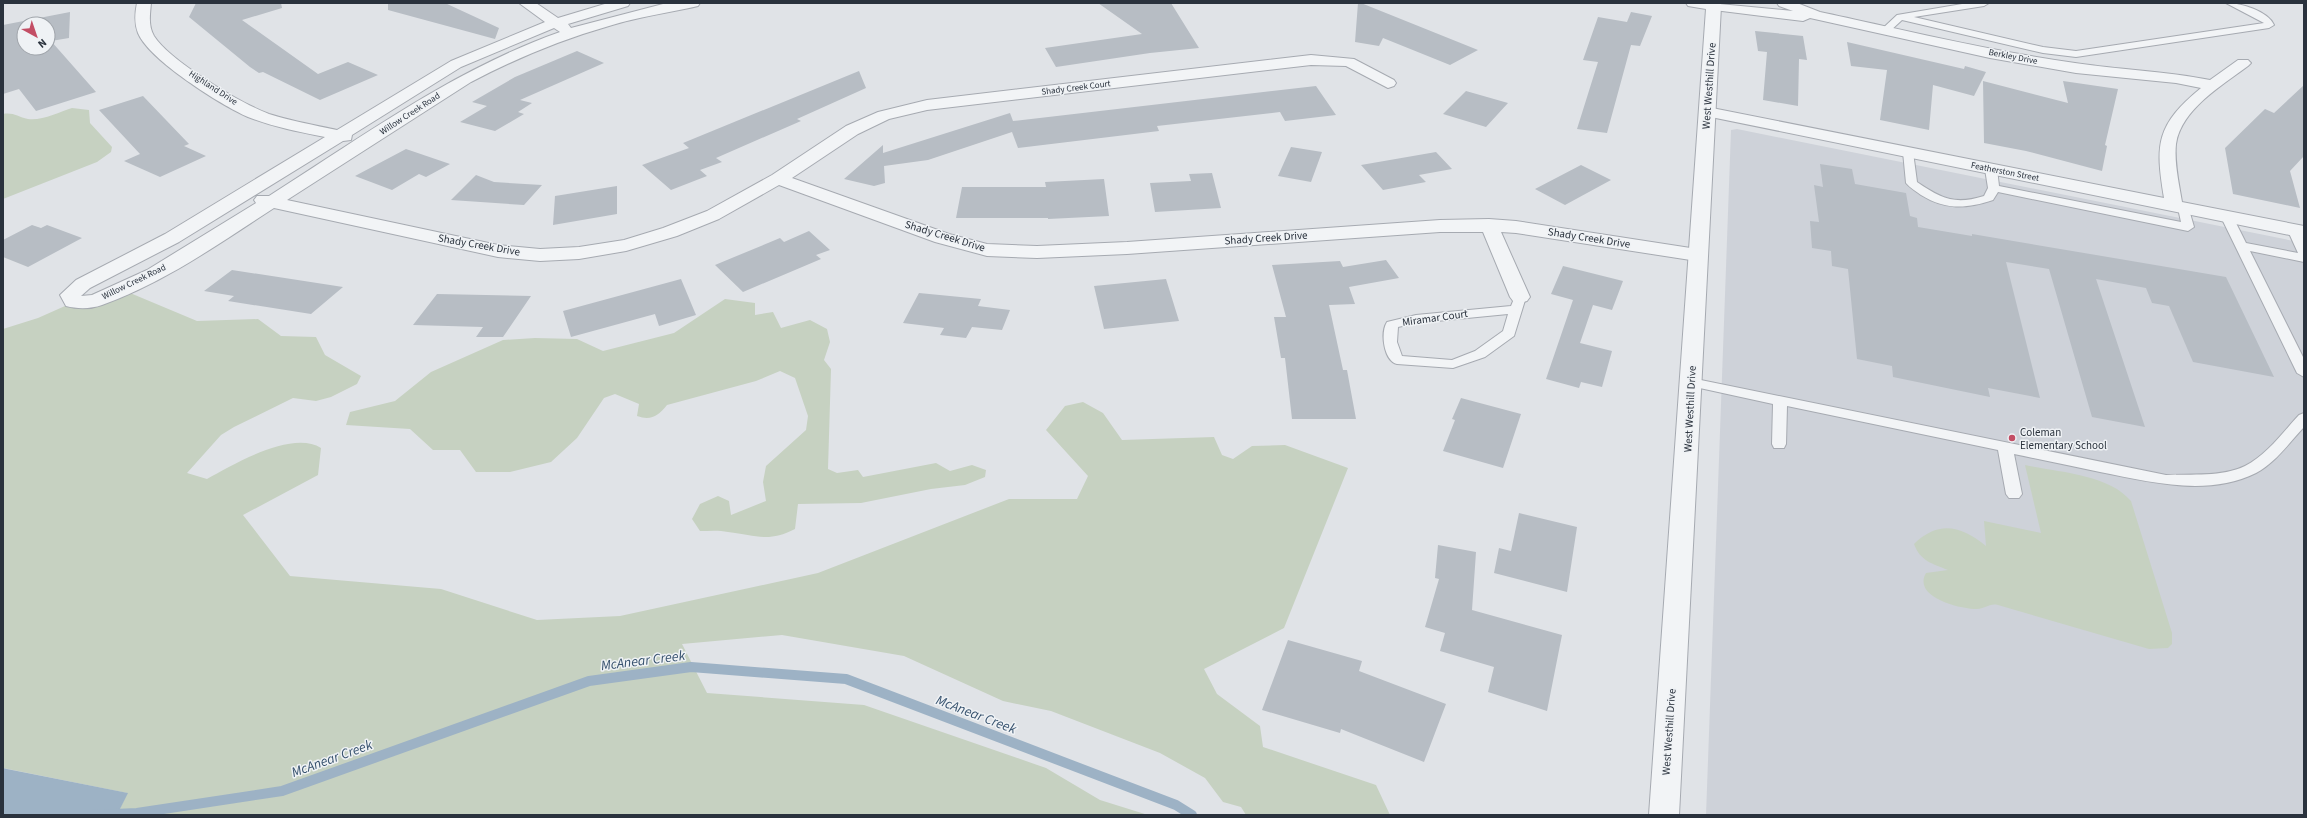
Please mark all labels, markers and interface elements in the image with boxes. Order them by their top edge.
north arrow [16,16,56,56]
text: N [34,35,50,51]
street label: West Westhill Drive [1698,42,1720,130]
street label: Berkley Drive [1987,46,2039,68]
street label: Highland Drive [186,67,240,109]
street label: Shady Creek Court [1041,77,1111,99]
street label: Willow Creek Road [377,90,443,138]
street label: Featherston Street [1970,159,2040,185]
street label: Shady Creek Drive [903,217,988,255]
street label: Shady Creek Drive [1547,224,1632,252]
street label: Shady Creek Drive [1224,228,1309,248]
street label: Shady Creek Drive [437,230,522,260]
street label: Willow Creek Road [100,261,168,303]
street label: Miramar Court [1401,306,1469,330]
street label: West Westhill Drive [1680,365,1700,453]
place label: Coleman Elementary School [2020,425,2107,453]
marker: Coleman Elementary School [2007,433,2017,443]
water label: McAnear Creek [600,646,687,676]
street label: West Westhill Drive [1658,688,1680,776]
water label: McAnear Creek [933,690,1019,740]
water label: McAnear Creek [289,735,376,783]

